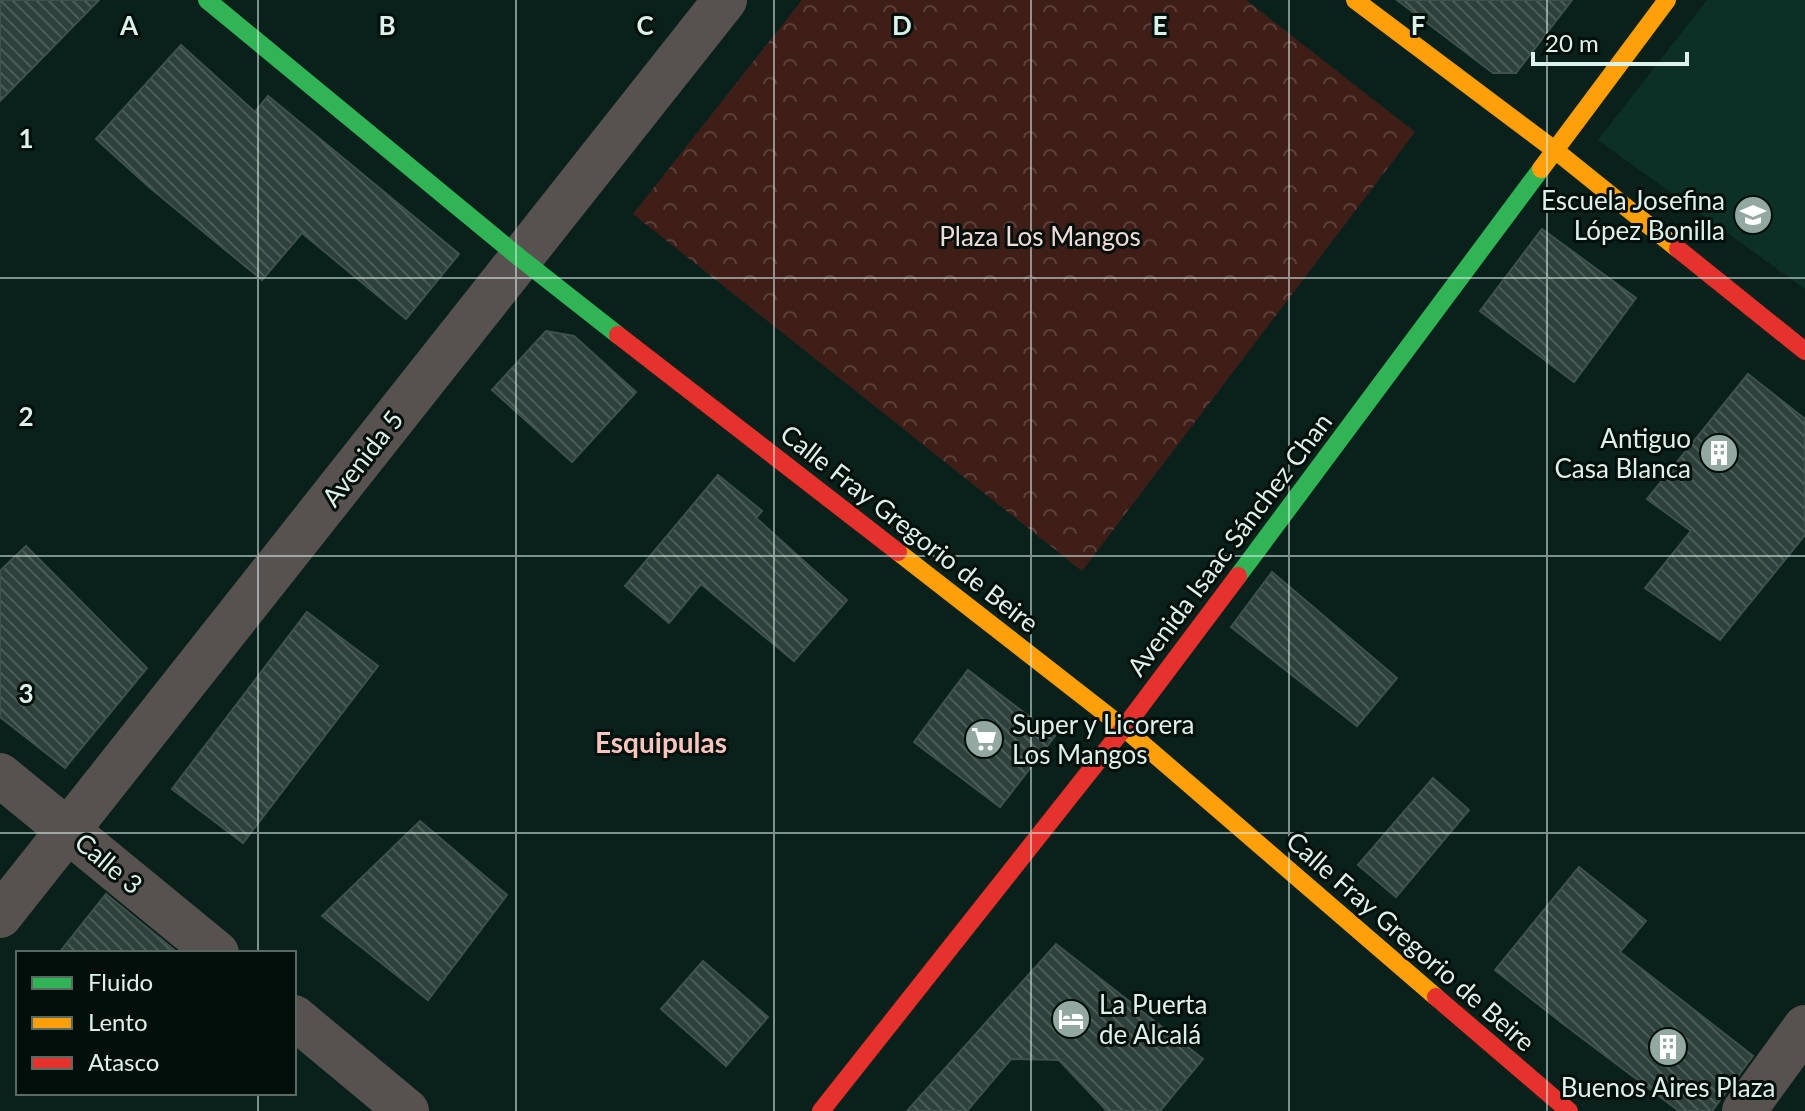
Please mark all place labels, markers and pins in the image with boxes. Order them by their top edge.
place label: Escuela Josefina López Bonilla [1541,184,1725,246]
school or university icon: Escuela Josefina López Bonilla [1732,194,1774,236]
place label: Antiguo Casa Blanca [1554,422,1691,484]
building icon: Antiguo Casa Blanca [1698,432,1740,474]
place label: Super y Licorera Los Mangos [1012,708,1194,770]
supermarket icon: Super y Licorera Los Mangos [963,718,1005,760]
place label: La Puerta de Alcalá [1099,988,1207,1050]
hotel icon: La Puerta de Alcalá [1050,998,1092,1040]
building icon: Buenos Aires Plaza [1647,1026,1689,1068]
place label: Buenos Aires Plaza [1561,1071,1775,1103]

